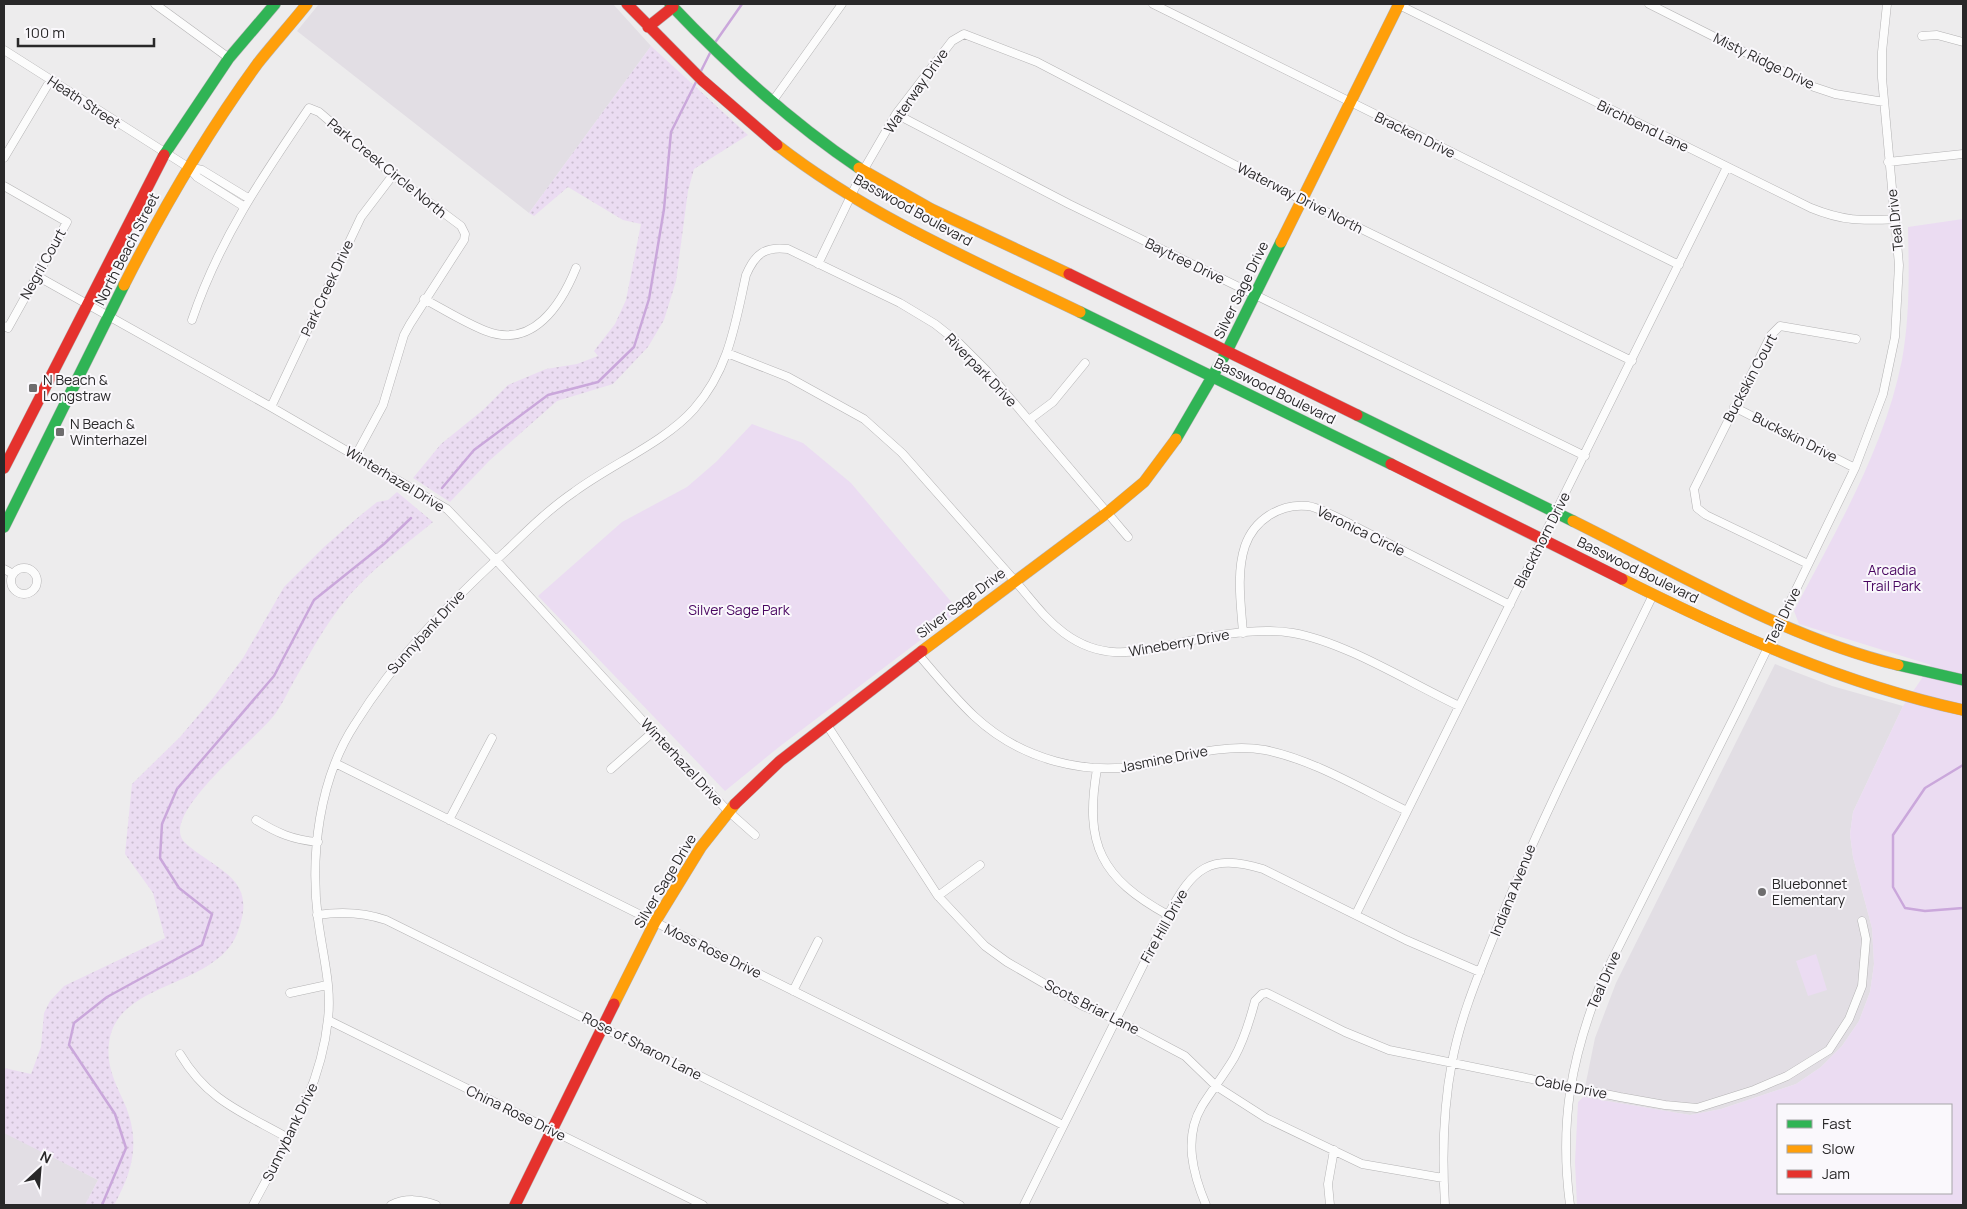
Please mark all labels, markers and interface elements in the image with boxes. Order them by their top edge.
scale bar [18,15,154,47]
text: 100 m [25,22,65,43]
street label: Misty Ridge Drive [1710,28,1818,93]
street label: Waterway Drive [879,45,952,137]
street label: Heath Street [44,71,125,132]
street label: Birchbend Lane [1594,95,1692,156]
street label: Bracken Drive [1372,107,1459,162]
street label: Park Creek Circle North [324,113,451,222]
street label: Waterway Drive North [1234,158,1366,238]
street label: Basswood Boulevard [851,169,976,250]
street label: Teal Drive [1882,188,1907,252]
street label: North Beach Street [90,189,163,308]
street label: Negril Court [15,225,70,302]
street label: Baytree Drive [1142,233,1228,288]
street label: Park Creek Drive [296,236,357,339]
street label: Silver Sage Drive [1209,238,1272,342]
street label: Riverpark Drive [941,329,1021,411]
street label: Buckskin Court [1718,330,1781,425]
street label: Basswood Boulevard [1211,353,1339,428]
place label: N Beach & Longstraw [43,370,111,405]
marker: N Beach & Longstraw [27,382,39,394]
street label: Buckskin Drive [1750,407,1841,466]
place label: N Beach & Winterhazel [70,414,147,449]
marker: N Beach & Winterhazel [54,426,66,438]
street label: Winterhazel Drive [342,441,449,516]
street label: Blackthorn Drive [1509,488,1574,591]
street label: Veronica Circle [1314,501,1409,560]
street label: Basswood Boulevard [1574,532,1702,607]
park label: Arcadia Trail Park [1863,560,1922,595]
street label: Silver Sage Drive [912,563,1009,642]
street label: Teal Drive [1760,584,1805,648]
street label: Sunnybank Drive [383,585,469,678]
park label: Silver Sage Park [688,600,791,619]
street label: Wineberry Drive [1127,624,1231,661]
street label: Winterhazel Drive [637,714,728,809]
street label: Jasmine Drive [1119,741,1209,776]
street label: Silver Sage Drive [629,830,700,931]
street label: Indiana Avenue [1485,841,1540,939]
place label: Bluebonnet Elementary [1772,874,1848,909]
street label: Fire Hill Drive [1136,886,1192,966]
marker: Bluebonnet Elementary [1756,886,1768,898]
street label: Moss Rose Drive [662,919,765,982]
street label: Teal Drive [1582,948,1625,1012]
street label: Scots Briar Lane [1042,974,1143,1039]
street label: Rose of Sharon Lane [579,1007,705,1084]
street label: Cable Drive [1533,1070,1609,1103]
street label: Sunnybank Drive [257,1079,322,1184]
street label: China Rose Drive [463,1080,569,1145]
legend [1777,1104,1952,1194]
text: Fast [1822,1113,1851,1134]
text: Slow [1822,1138,1855,1159]
north arrow [15,1144,65,1194]
text: N [37,1146,55,1168]
text: Jam [1822,1163,1850,1184]

